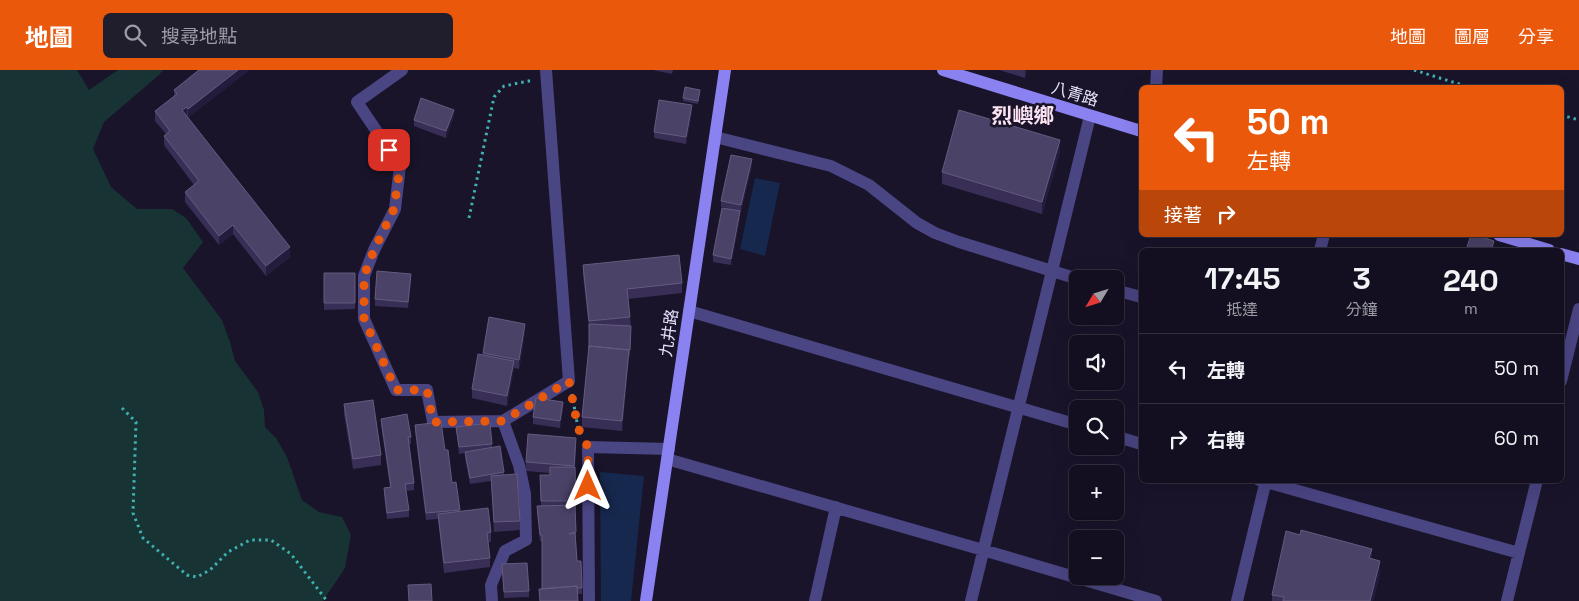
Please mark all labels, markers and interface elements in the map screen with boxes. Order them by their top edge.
search box [103,13,453,58]
icon: search [121,21,149,49]
text: 地圖 [25,22,73,53]
text: 搜尋地點 [161,24,237,49]
text: 地圖 [1390,25,1426,48]
text: 圖層 [1454,25,1490,48]
text: 分享 [1518,25,1554,48]
street label: 八青路 [1049,77,1101,111]
text: 50 m [1247,100,1329,144]
district label: 烈嶼鄉 [992,102,1055,129]
icon: left [1164,105,1229,170]
pin [368,129,410,171]
icon: arrive [375,136,403,164]
text: 左轉 [1247,147,1291,175]
icon: right [1212,200,1240,228]
text: 接著 [1164,203,1202,228]
text: 17:45 [1204,259,1280,298]
text: 3 [1353,259,1371,298]
text: 240 [1443,261,1499,300]
north arrow [1069,270,1124,325]
map controls [1069,270,1124,585]
text: m [1464,298,1478,319]
text: 抵達 [1226,299,1258,320]
text: 分鐘 [1346,299,1378,320]
street label: 九井路 [655,308,683,358]
button: sound [1069,335,1124,390]
icon: left [1164,355,1192,383]
text: 50 m [1494,356,1539,381]
text: 左轉 [1207,358,1245,383]
button: search [1069,400,1124,455]
icon: right [1164,425,1192,453]
text: 60 m [1494,426,1539,451]
text: 右轉 [1207,428,1245,453]
position arrow [561,459,613,511]
button: + [1069,465,1124,520]
button: − [1069,530,1124,585]

